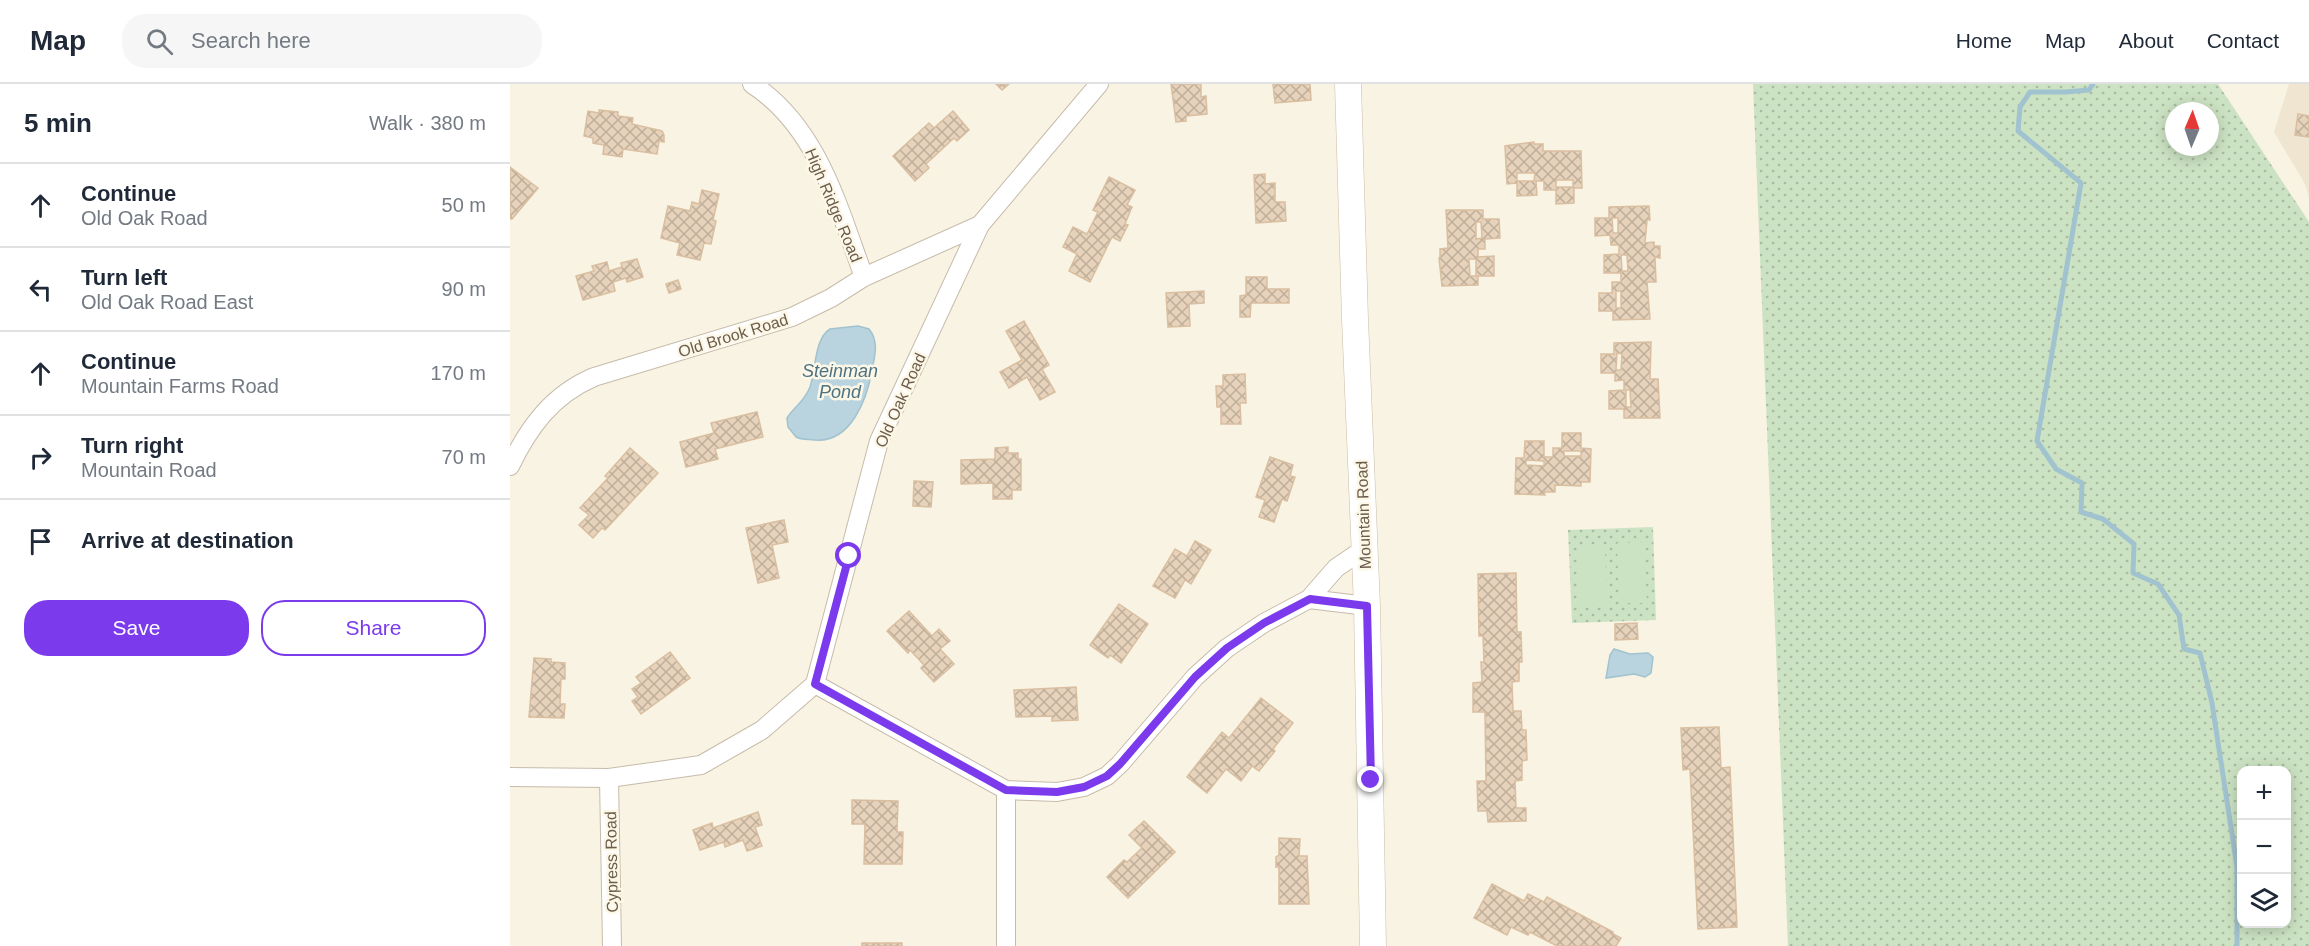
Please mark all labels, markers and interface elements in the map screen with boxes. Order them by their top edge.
search box [122,14,542,68]
text: Map [30,25,86,56]
icon: search [143,25,176,58]
text: Search here [191,28,311,53]
text: Home [1956,29,2012,52]
text: Map [2045,29,2086,52]
text: About [2119,29,2174,52]
text: Contact [2207,29,2279,52]
north arrow [2165,102,2219,156]
text: 5 min [24,108,92,138]
text: Walk · 380 m [369,112,486,134]
street label: High Ridge Road [802,146,865,265]
text: Continue [81,181,176,206]
icon: ahead [24,189,57,222]
text: 50 m [442,194,486,216]
text: Old Oak Road [81,207,208,229]
text: Turn left [81,265,167,290]
icon: left [24,273,57,306]
text: 90 m [442,278,486,300]
text: Old Oak Road East [81,291,253,313]
street label: Old Brook Road [676,311,790,360]
text: Continue [81,349,176,374]
street label: Old Oak Road [872,350,929,450]
icon: ahead [24,357,57,390]
water label: Steinman Pond [802,361,878,402]
text: 170 m [430,362,486,384]
text: Mountain Farms Road [81,375,279,397]
text: Turn right [81,433,183,458]
icon: right [24,441,57,474]
text: 70 m [442,446,486,468]
text: Mountain Road [81,459,217,481]
street label: Mountain Road [1353,460,1374,570]
icon: arrive [24,525,57,558]
text: Arrive at destination [81,528,294,553]
route start [835,542,861,568]
button: Save [24,600,249,656]
button: Share [261,600,486,656]
route end [1357,766,1383,792]
map controls [2237,766,2291,928]
button: + [2237,766,2291,820]
street label: Cypress Road [602,811,621,913]
button: − [2237,820,2291,874]
button: layers [2237,874,2291,928]

